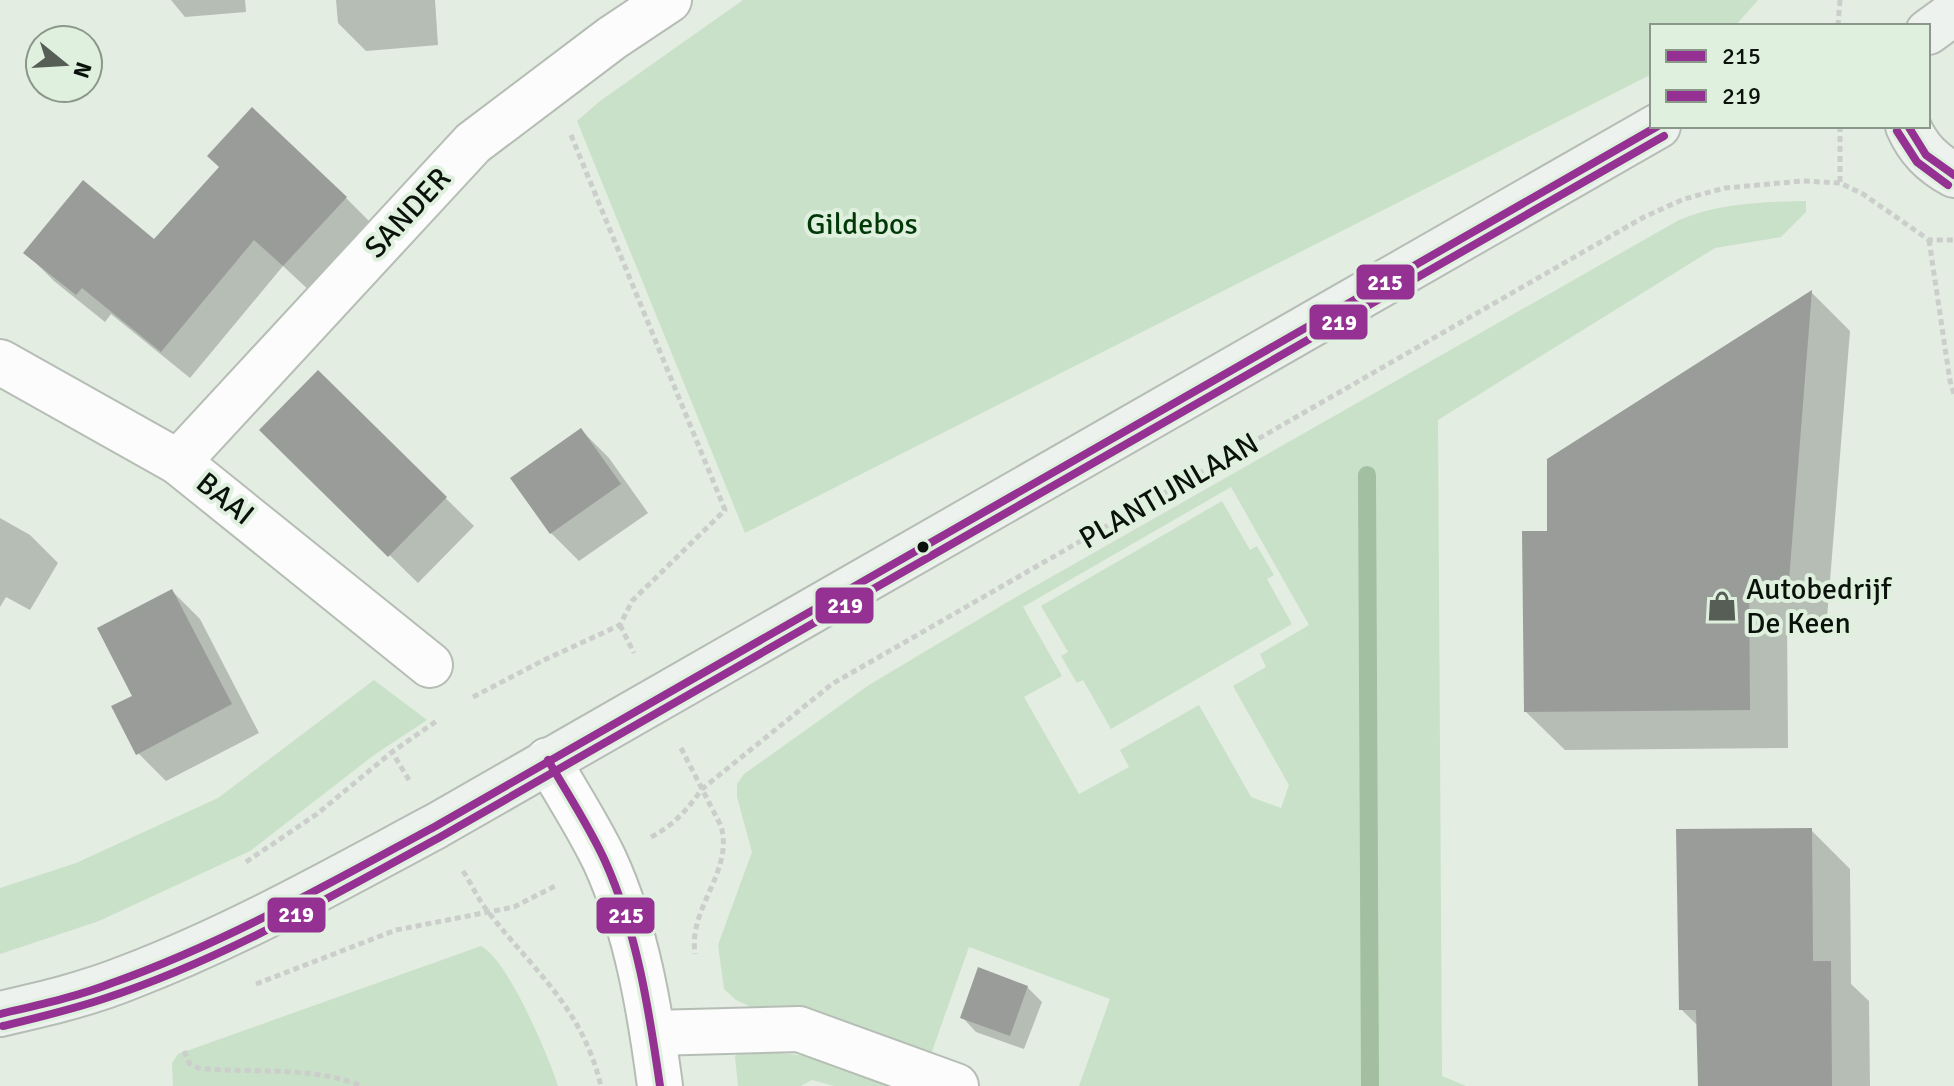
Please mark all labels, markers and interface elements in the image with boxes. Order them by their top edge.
north arrow [24,24,104,104]
legend [1650,24,1930,128]
text: 215 [1722,41,1761,71]
text: N [67,59,98,81]
text: 219 [1722,81,1761,111]
street label: SANDER [357,160,459,266]
park label: Gildebos [806,206,918,243]
line badge: 215 [1355,263,1416,301]
text: 215 [1367,269,1403,296]
line badge: 219 [1308,303,1369,341]
text: 219 [1321,309,1357,336]
street label: PLANTIJNLAAN [1073,425,1265,557]
street label: BAAI [189,465,261,533]
unlabelled marker [915,539,931,555]
place label: Autobedrijf De Keen [1746,571,1893,642]
line badge: 219 [814,586,875,625]
shop icon: Autobedrijf De Keen [1705,589,1739,623]
text: 219 [827,592,863,619]
line badge: 219 [266,896,327,934]
line badge: 215 [595,896,656,935]
text: 219 [278,901,314,928]
text: 215 [608,902,644,929]

